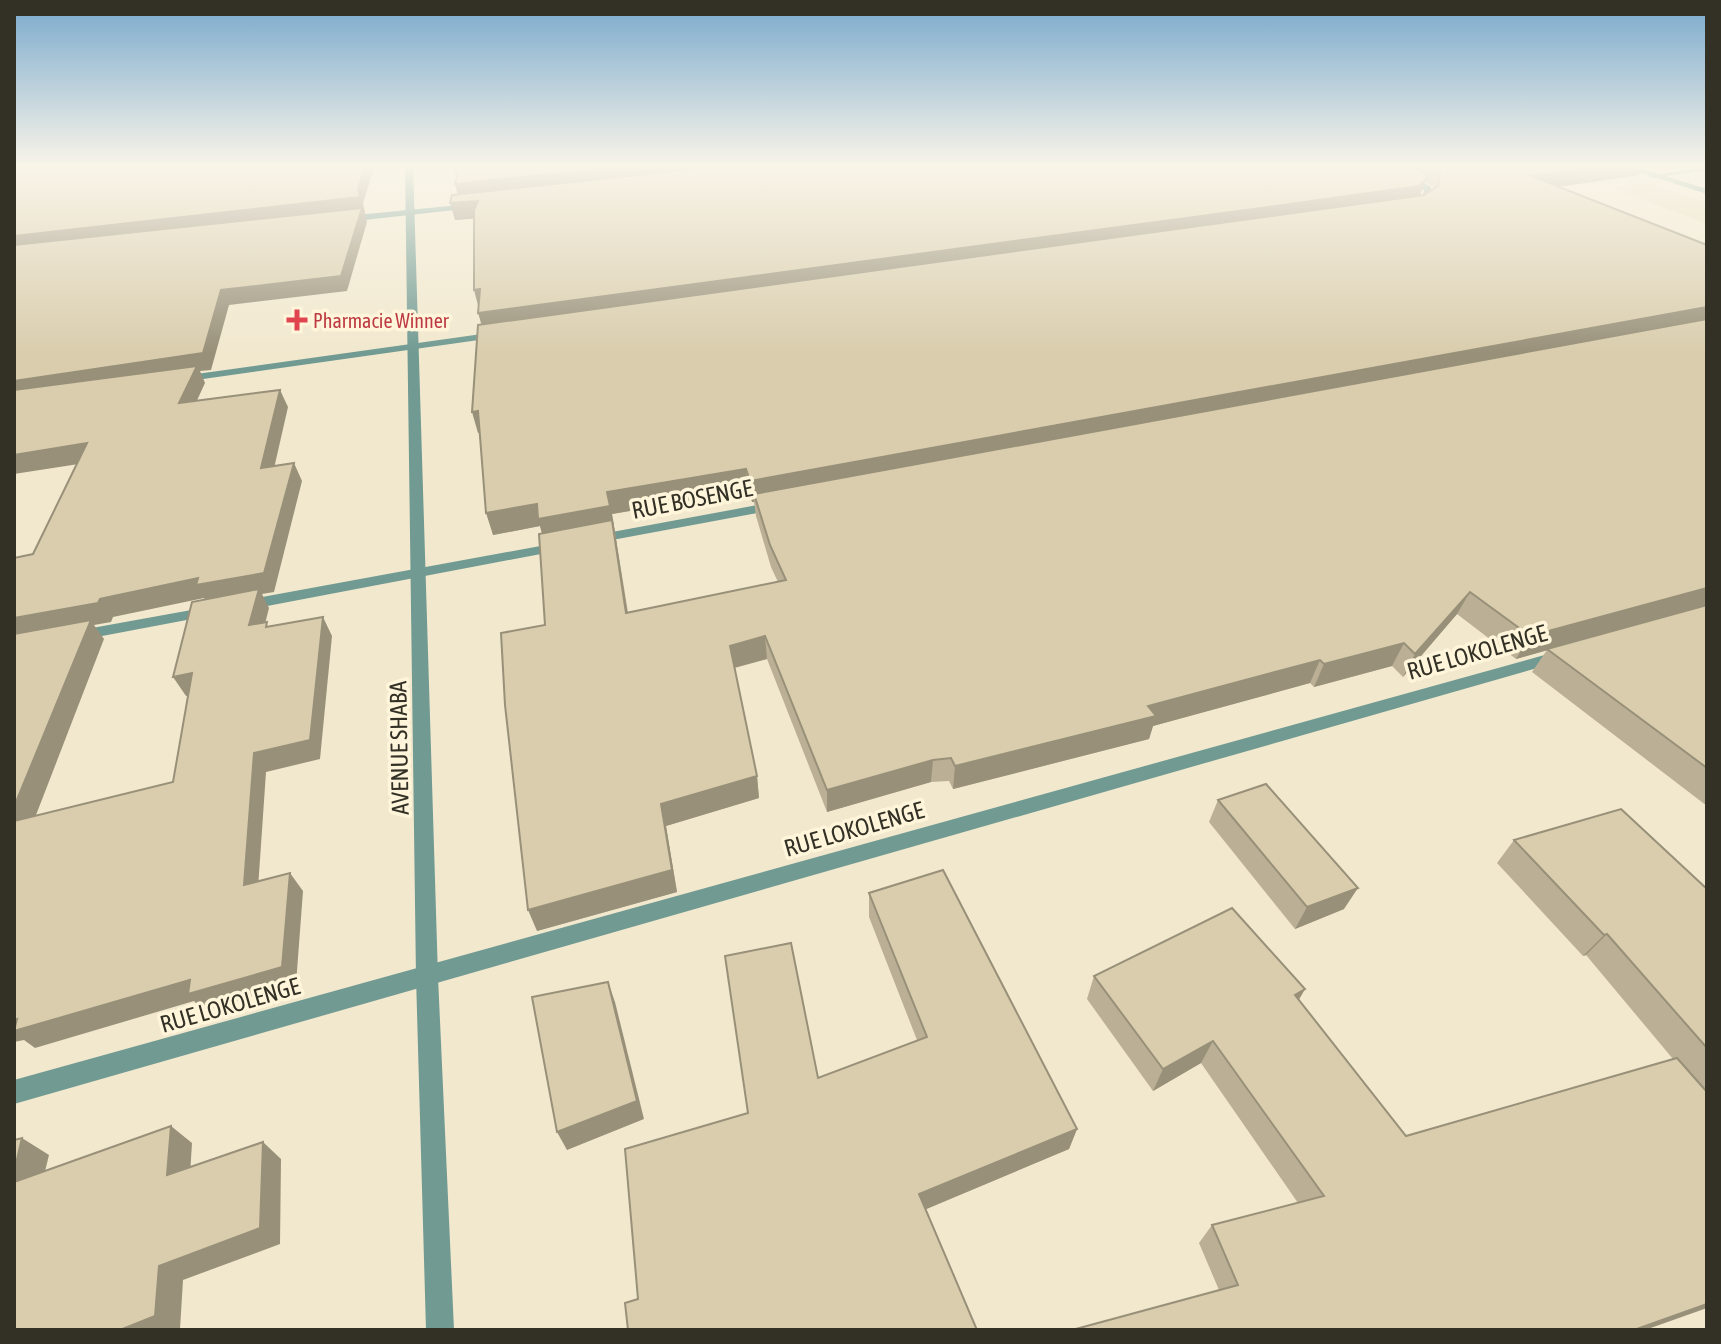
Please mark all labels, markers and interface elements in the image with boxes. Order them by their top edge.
place label: Pharmacie Winner [313,309,450,332]
marker: Pharmacie Winner [288,311,306,329]
street label: RUE BOSENGE [629,474,755,524]
street label: RUE LOKOLENGE [1404,619,1550,685]
street label: AVENUE SHABA [384,681,414,815]
street label: RUE LOKOLENGE [781,796,927,862]
street label: RUE LOKOLENGE [157,972,303,1038]

